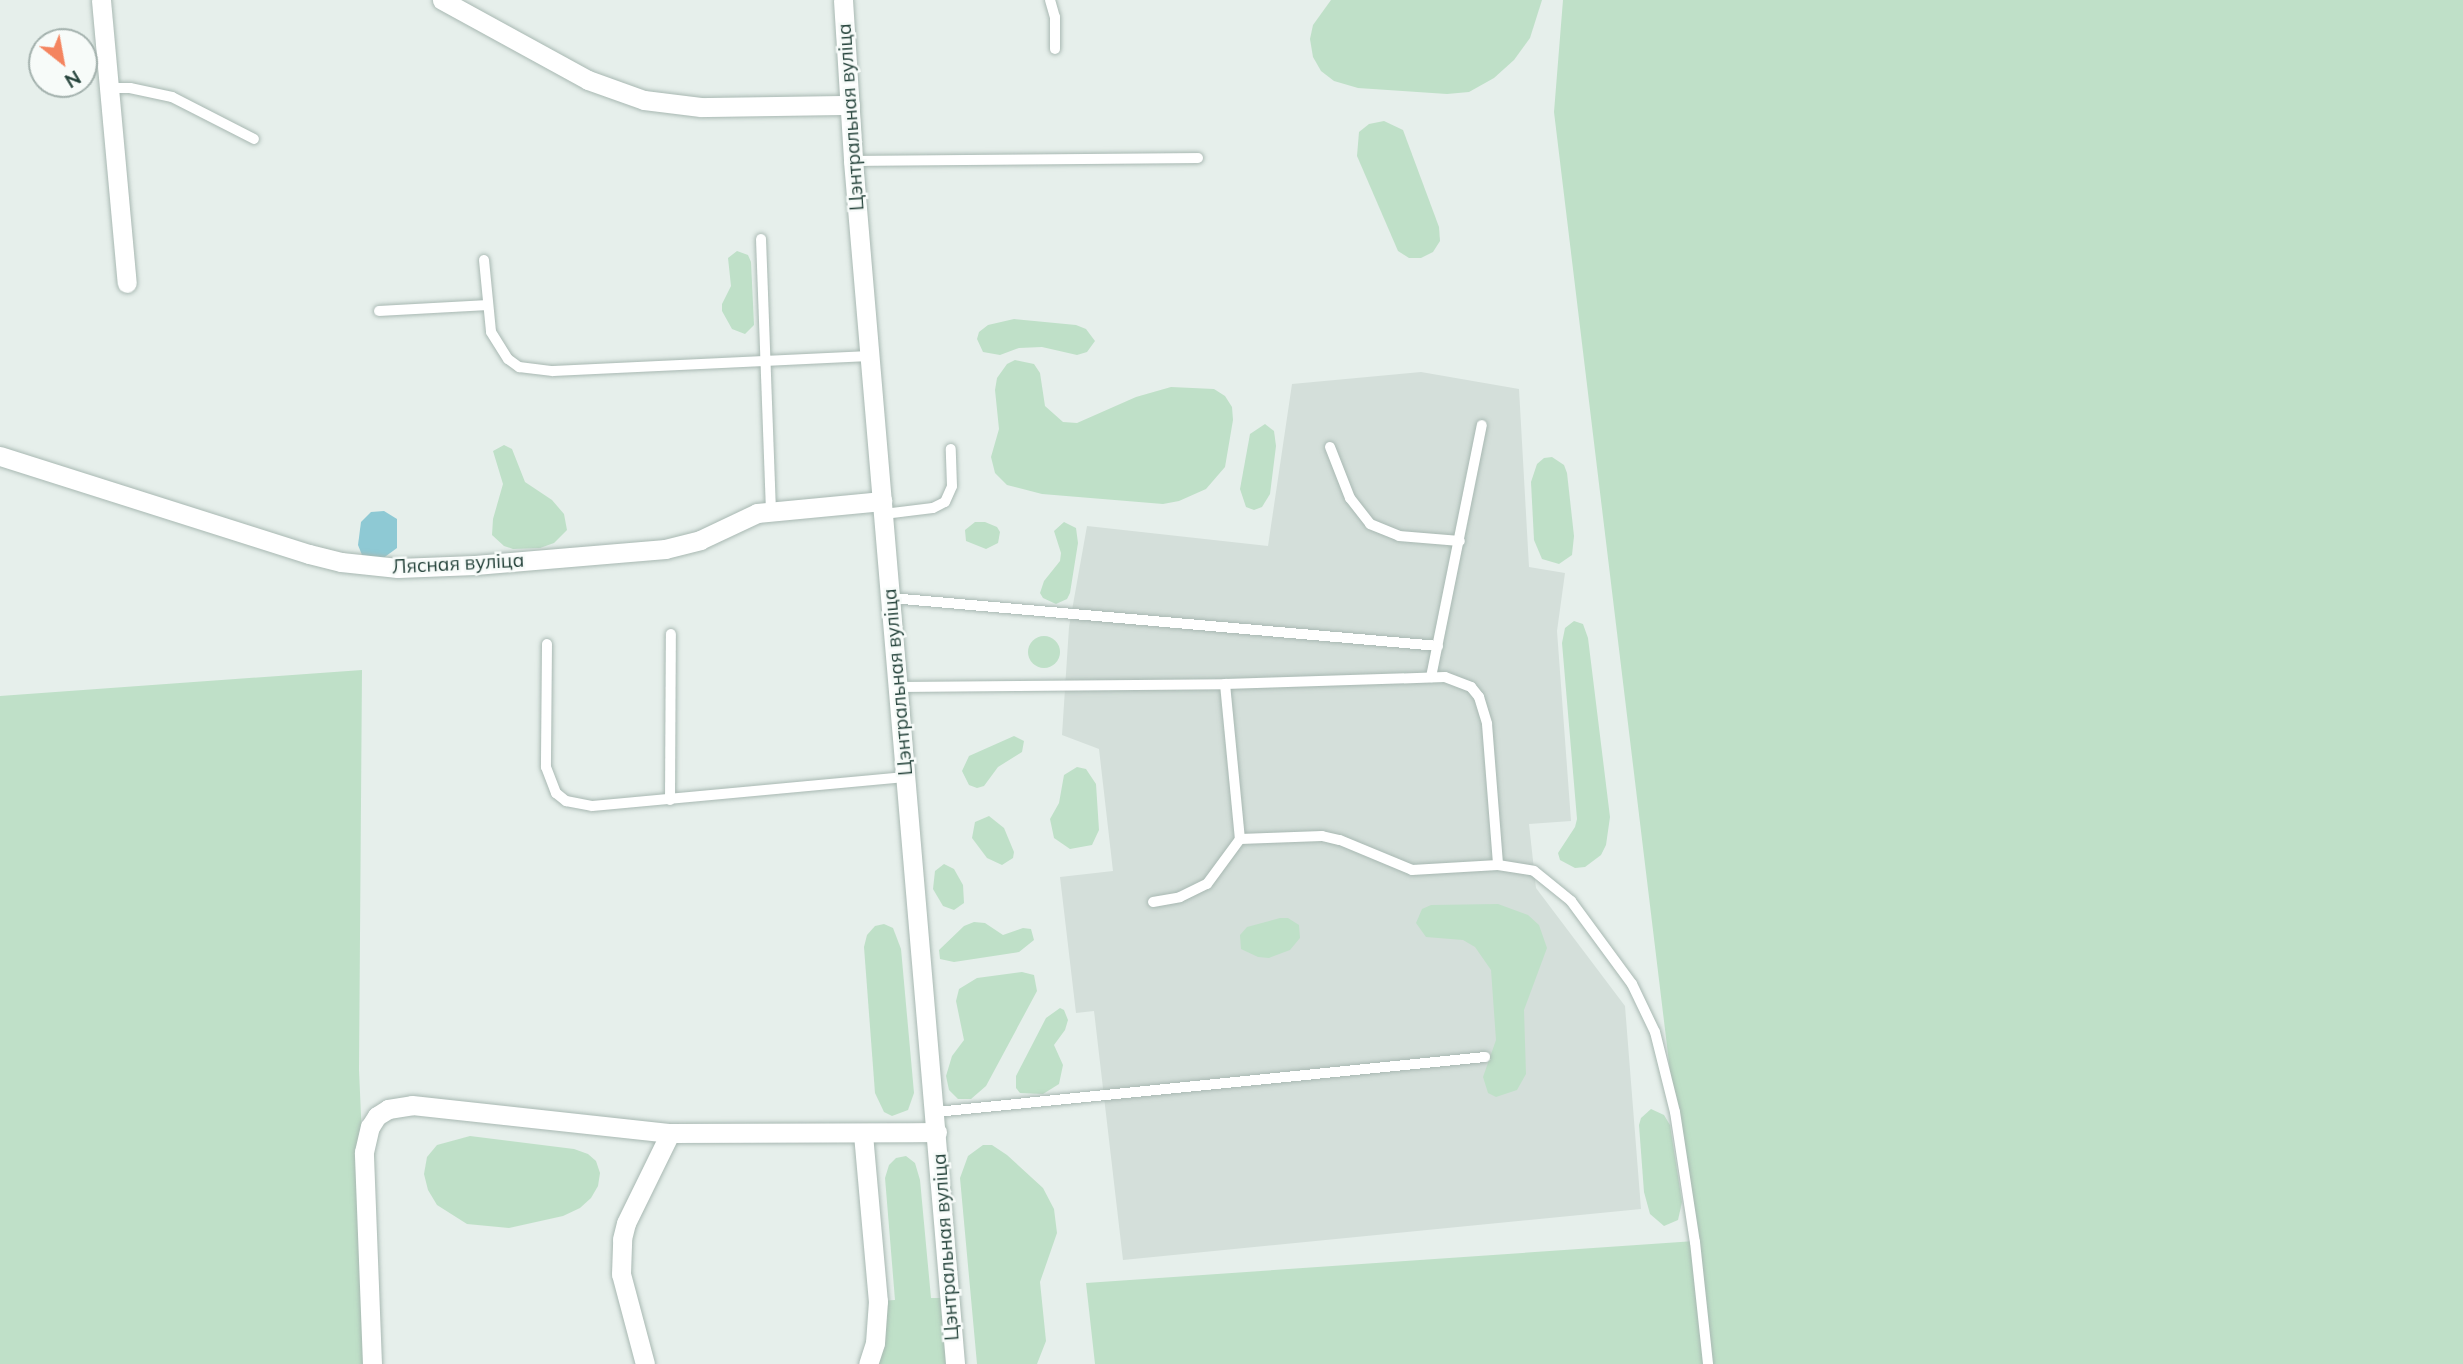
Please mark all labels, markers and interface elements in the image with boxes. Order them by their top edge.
street label: Цэнтральная вуліца [833,23,869,211]
north arrow [28,28,98,98]
text: N [60,65,85,93]
street label: Лясная вуліца [391,549,525,579]
street label: Цэнтральная вуліца [878,588,918,776]
street label: Цэнтральная вуліца [928,1153,964,1341]

